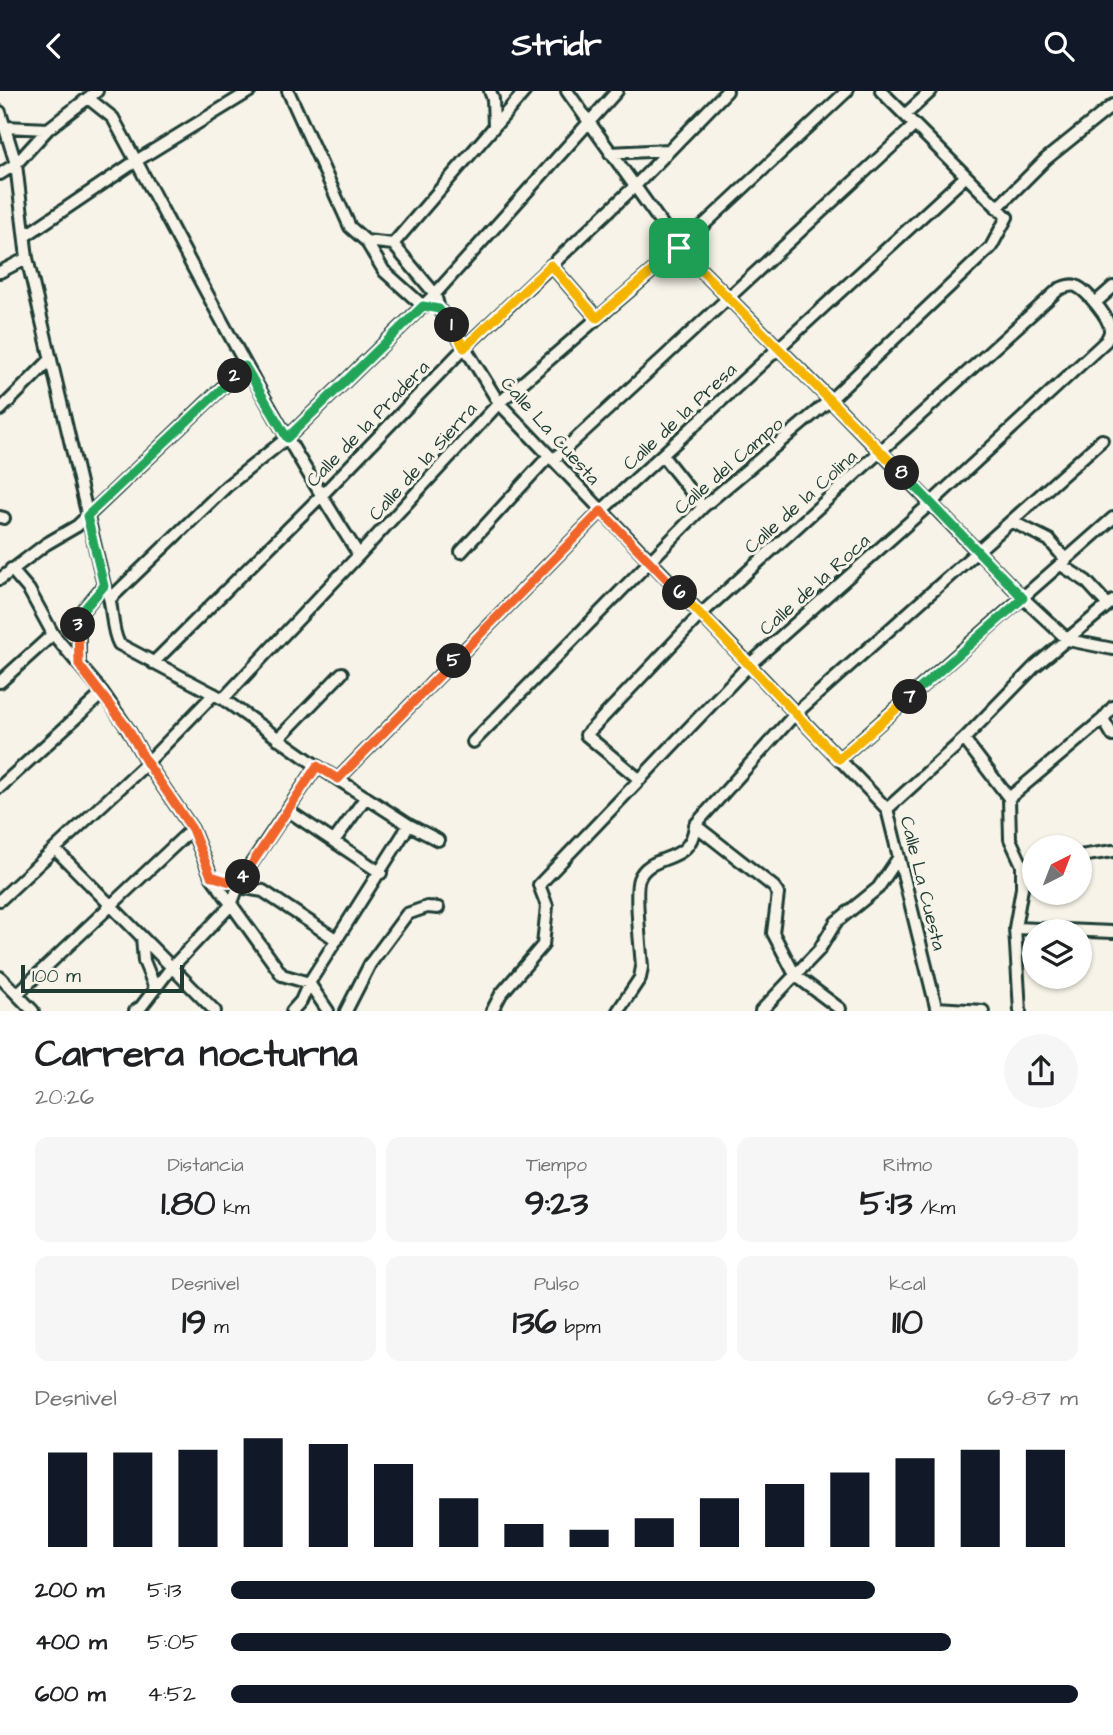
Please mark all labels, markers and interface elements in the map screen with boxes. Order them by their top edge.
text: Stridr [511,23,602,68]
icon: back [35,27,73,65]
icon: search [1040,27,1078,65]
pin [649,218,709,278]
icon: arrive [660,229,698,267]
pin: 1 [434,307,470,343]
text: 1 [450,311,453,338]
street label: Calle de la Pradera [300,354,436,494]
street label: Calle de la Presa [617,357,743,477]
pin: 2 [218,359,252,393]
text: 2 [229,362,240,389]
street label: Calle La Cuesta [494,371,606,491]
street label: Calle de la Sierra [363,397,484,527]
street label: Calle del Campo [669,411,790,521]
street label: Calle de la Colina [738,444,864,560]
pin: 8 [884,455,920,491]
text: 8 [895,459,908,486]
street label: Calle de la Roca [754,528,877,642]
pin: 6 [662,575,698,611]
text: 6 [674,579,685,606]
pin: 3 [60,607,96,643]
text: 3 [73,611,82,638]
pin: 5 [436,643,472,679]
text: 5 [447,647,460,674]
pin: 7 [892,679,928,715]
text: 7 [904,683,915,710]
street label: Calle La Cuesta [893,813,952,954]
north arrow [1022,835,1092,905]
map controls [1022,835,1092,989]
pin: 4 [226,859,260,895]
text: 4 [236,863,249,890]
button: layers [1022,919,1092,989]
scale bar [21,961,184,993]
text: 100 m [32,963,81,990]
text: Carrera nocturna [35,1029,358,1081]
button: share [1004,1034,1078,1108]
text: 20:26 [35,1081,94,1113]
text: Distancia [167,1152,244,1179]
text: Tiempo [526,1152,587,1179]
text: Ritmo [883,1152,932,1179]
text: 1.80 [161,1179,216,1228]
text: 9:23 [525,1179,588,1228]
text: 5:13 [860,1179,913,1228]
text: km [216,1195,250,1222]
text: /km [913,1195,955,1222]
text: Desnivel [172,1271,239,1298]
text: Pulso [534,1271,579,1298]
text: kcal [889,1271,926,1298]
text: 19 [182,1298,207,1347]
text: 136 [513,1298,557,1347]
text: 110 [892,1298,923,1347]
text: m [207,1314,229,1341]
text: bpm [557,1314,600,1341]
text: Desnivel [35,1382,117,1414]
text: 69–87 m [987,1382,1078,1414]
text: 200 m [35,1574,104,1606]
text: 5:13 [147,1574,182,1606]
text: 400 m [35,1626,107,1658]
text: 5:05 [147,1626,198,1658]
text: 600 m [35,1678,106,1710]
text: 4:52 [147,1678,196,1710]

